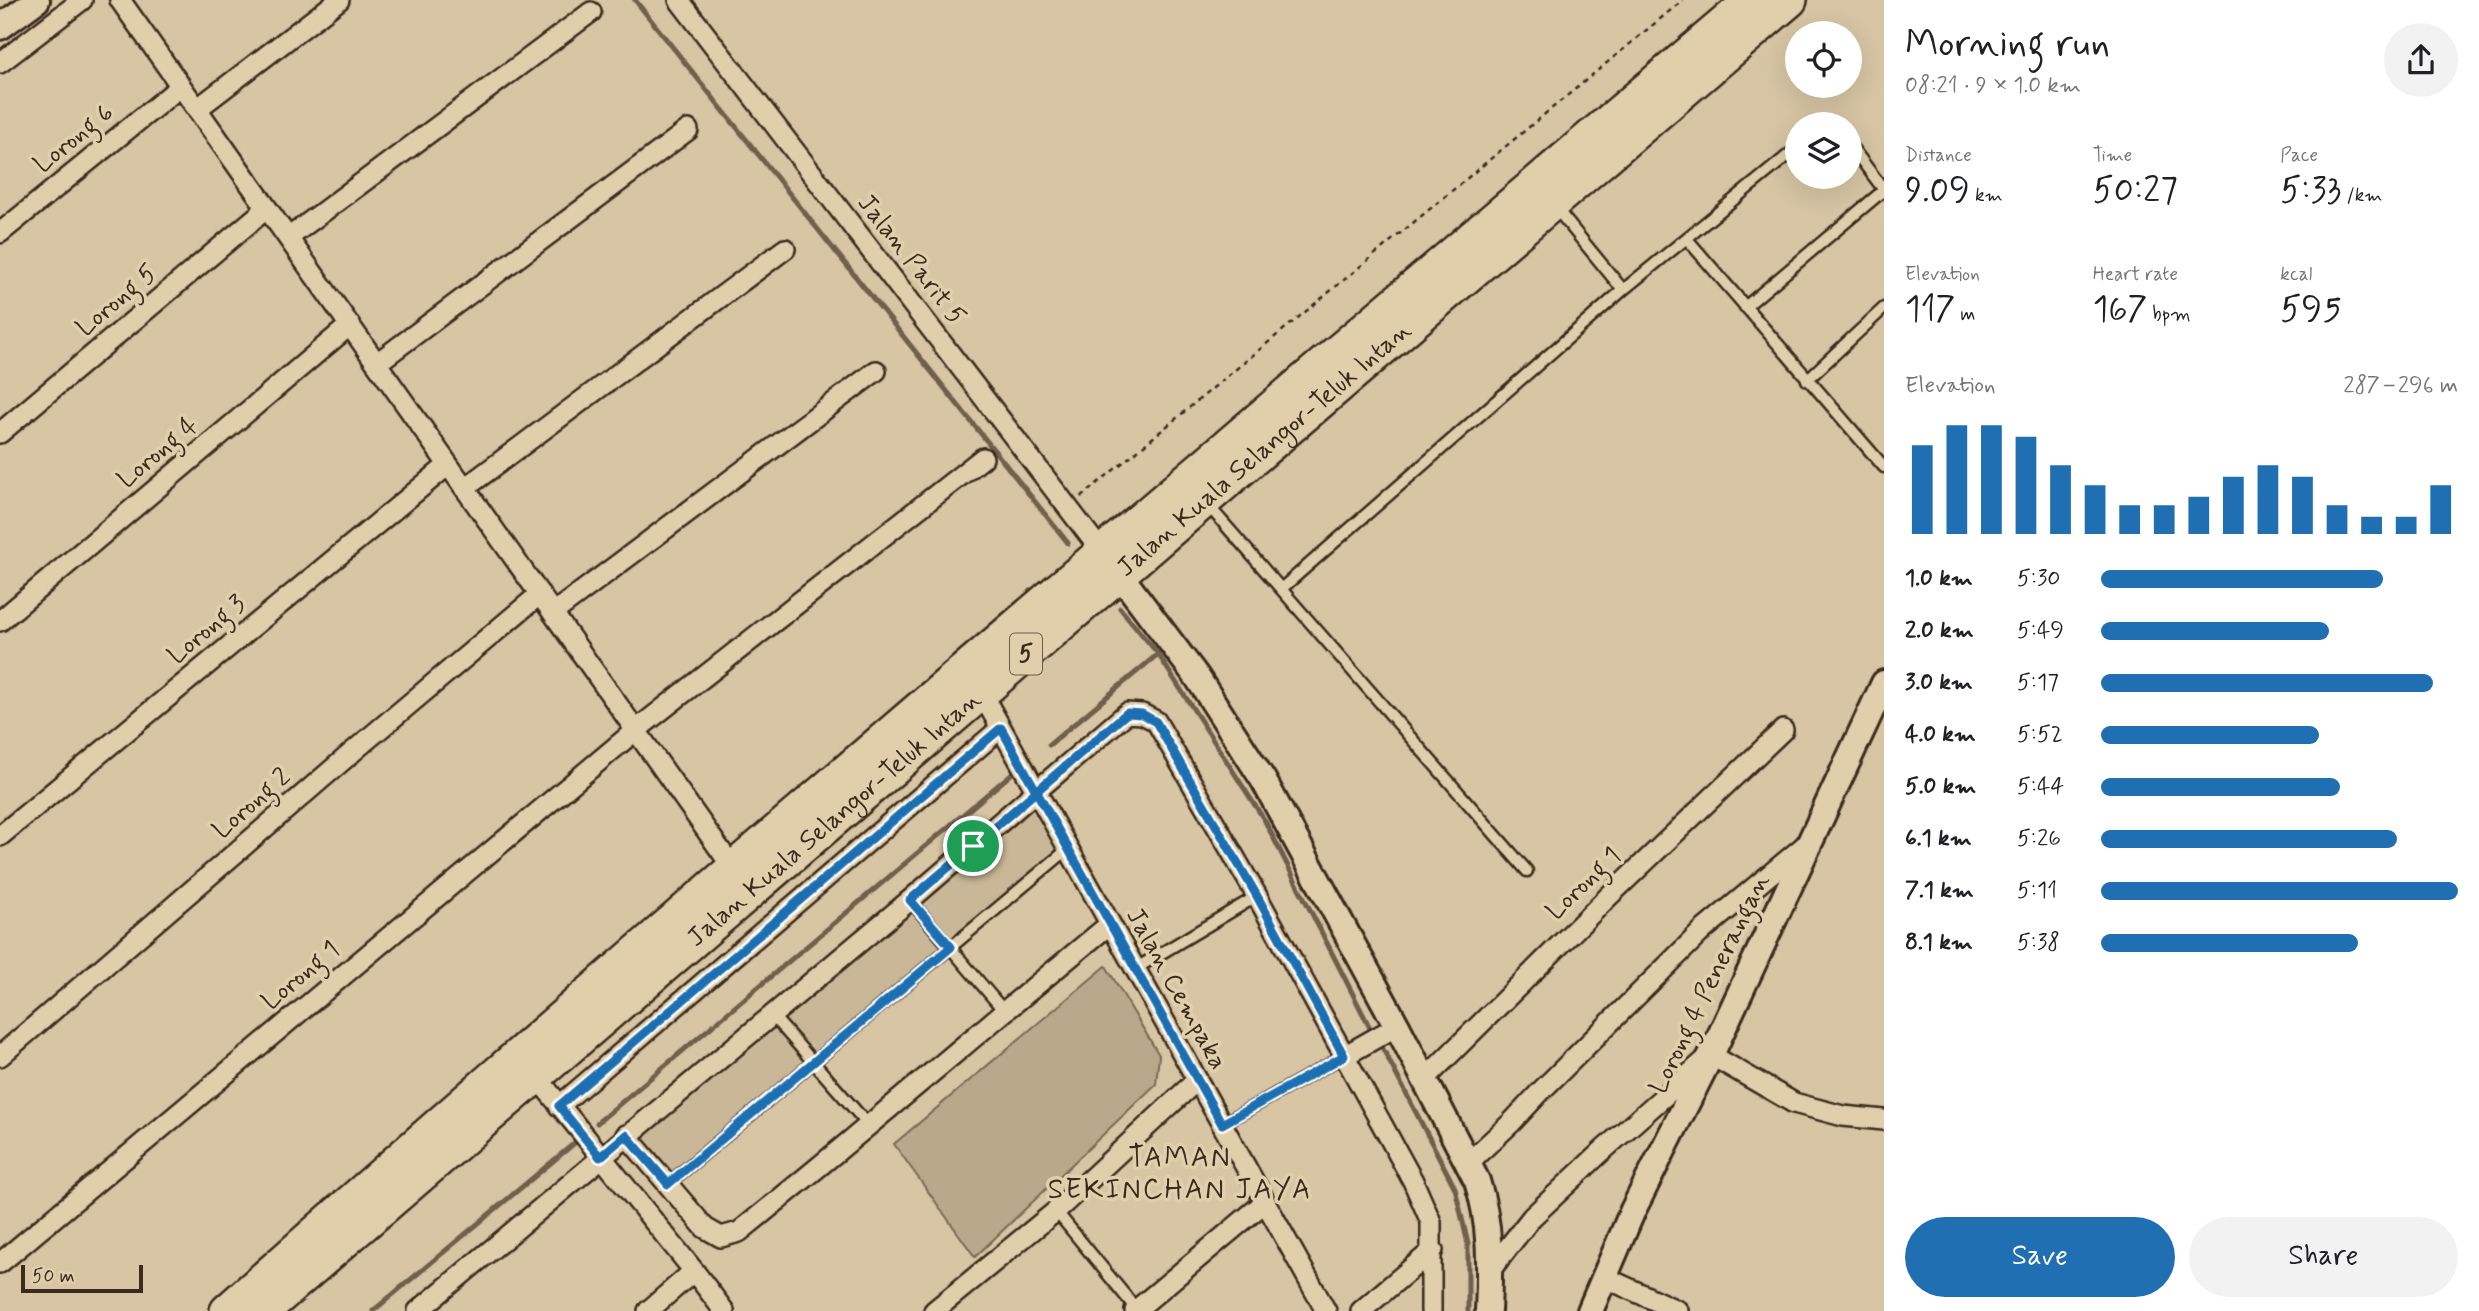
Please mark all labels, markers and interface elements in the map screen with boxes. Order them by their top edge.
text: Morning run [1905,20,2110,69]
map controls [1785,21,1862,189]
button: locate [1785,21,1862,98]
button: share [2384,23,2458,97]
text: 08:21 · 9 × 1.0 km [1905,71,2081,101]
street label: Lorong 6 [27,96,123,184]
button: layers [1785,112,1862,189]
text: Distance [1905,143,1972,168]
text: Time [2093,143,2132,168]
text: Pace [2280,143,2318,168]
text: 9.09 [1905,168,1970,214]
text: 50:27 [2093,168,2178,214]
text: 5:33 [2280,168,2341,214]
text: km [1970,183,2003,208]
text: /km [2341,183,2382,208]
street label: Jalan Parit 5 [849,187,973,333]
street label: Lorong 5 [69,257,167,347]
text: Elevation [1905,262,1980,287]
text: Heart rate [2093,262,2178,287]
text: kcal [2280,262,2312,287]
text: 117 [1905,287,1955,333]
text: 167 [2093,287,2147,333]
text: 595 [2280,287,2342,333]
text: m [1955,302,1976,327]
text: bpm [2147,302,2191,327]
street label: Jalan Kuala Selangor-Teluk Intan [1110,314,1419,585]
text: Elevation [1905,371,1996,401]
text: 287–296 m [2343,371,2458,401]
street label: Lorong 4 [111,409,207,499]
text: 1.0 km [1905,564,1973,594]
text: 5:30 [2017,564,2061,594]
street label: Lorong 3 [161,587,255,675]
text: 2.0 km [1905,616,1974,646]
text: 5:49 [2017,616,2064,646]
road number: 5 [1010,634,1042,674]
text: 3.0 km [1905,668,1973,698]
text: 5:17 [2017,668,2059,698]
street label: Jalan Kuala Selangor-Teluk Intan [680,683,988,955]
text: 4.0 km [1905,720,1976,750]
text: 5:52 [2017,720,2063,750]
street label: Lorong 2 [206,761,300,850]
text: 5.0 km [1905,772,1976,802]
text: 5:44 [2017,772,2064,802]
pin [943,816,1003,876]
text: 6.1 km [1905,824,1972,854]
text: 5:26 [2017,824,2061,854]
icon: arrive [954,827,992,865]
street label: Lorong 1 [1539,840,1631,930]
street label: Lorong 4 Penerangan [1642,868,1781,1101]
text: 7.1 km [1905,876,1974,906]
text: 5:11 [2017,876,2057,906]
street label: Jalan Cempaka [1118,902,1234,1076]
text: 8.1 km [1905,928,1973,958]
text: 5:38 [2017,928,2060,958]
street label: Lorong 1 [255,933,349,1021]
district label: TAMAN SEKINCHAN JAYA [1048,1140,1312,1209]
button: Save [1905,1217,2175,1297]
button: Share [2189,1217,2458,1297]
scale bar [21,1262,144,1294]
text: 50 m [32,1264,75,1289]

